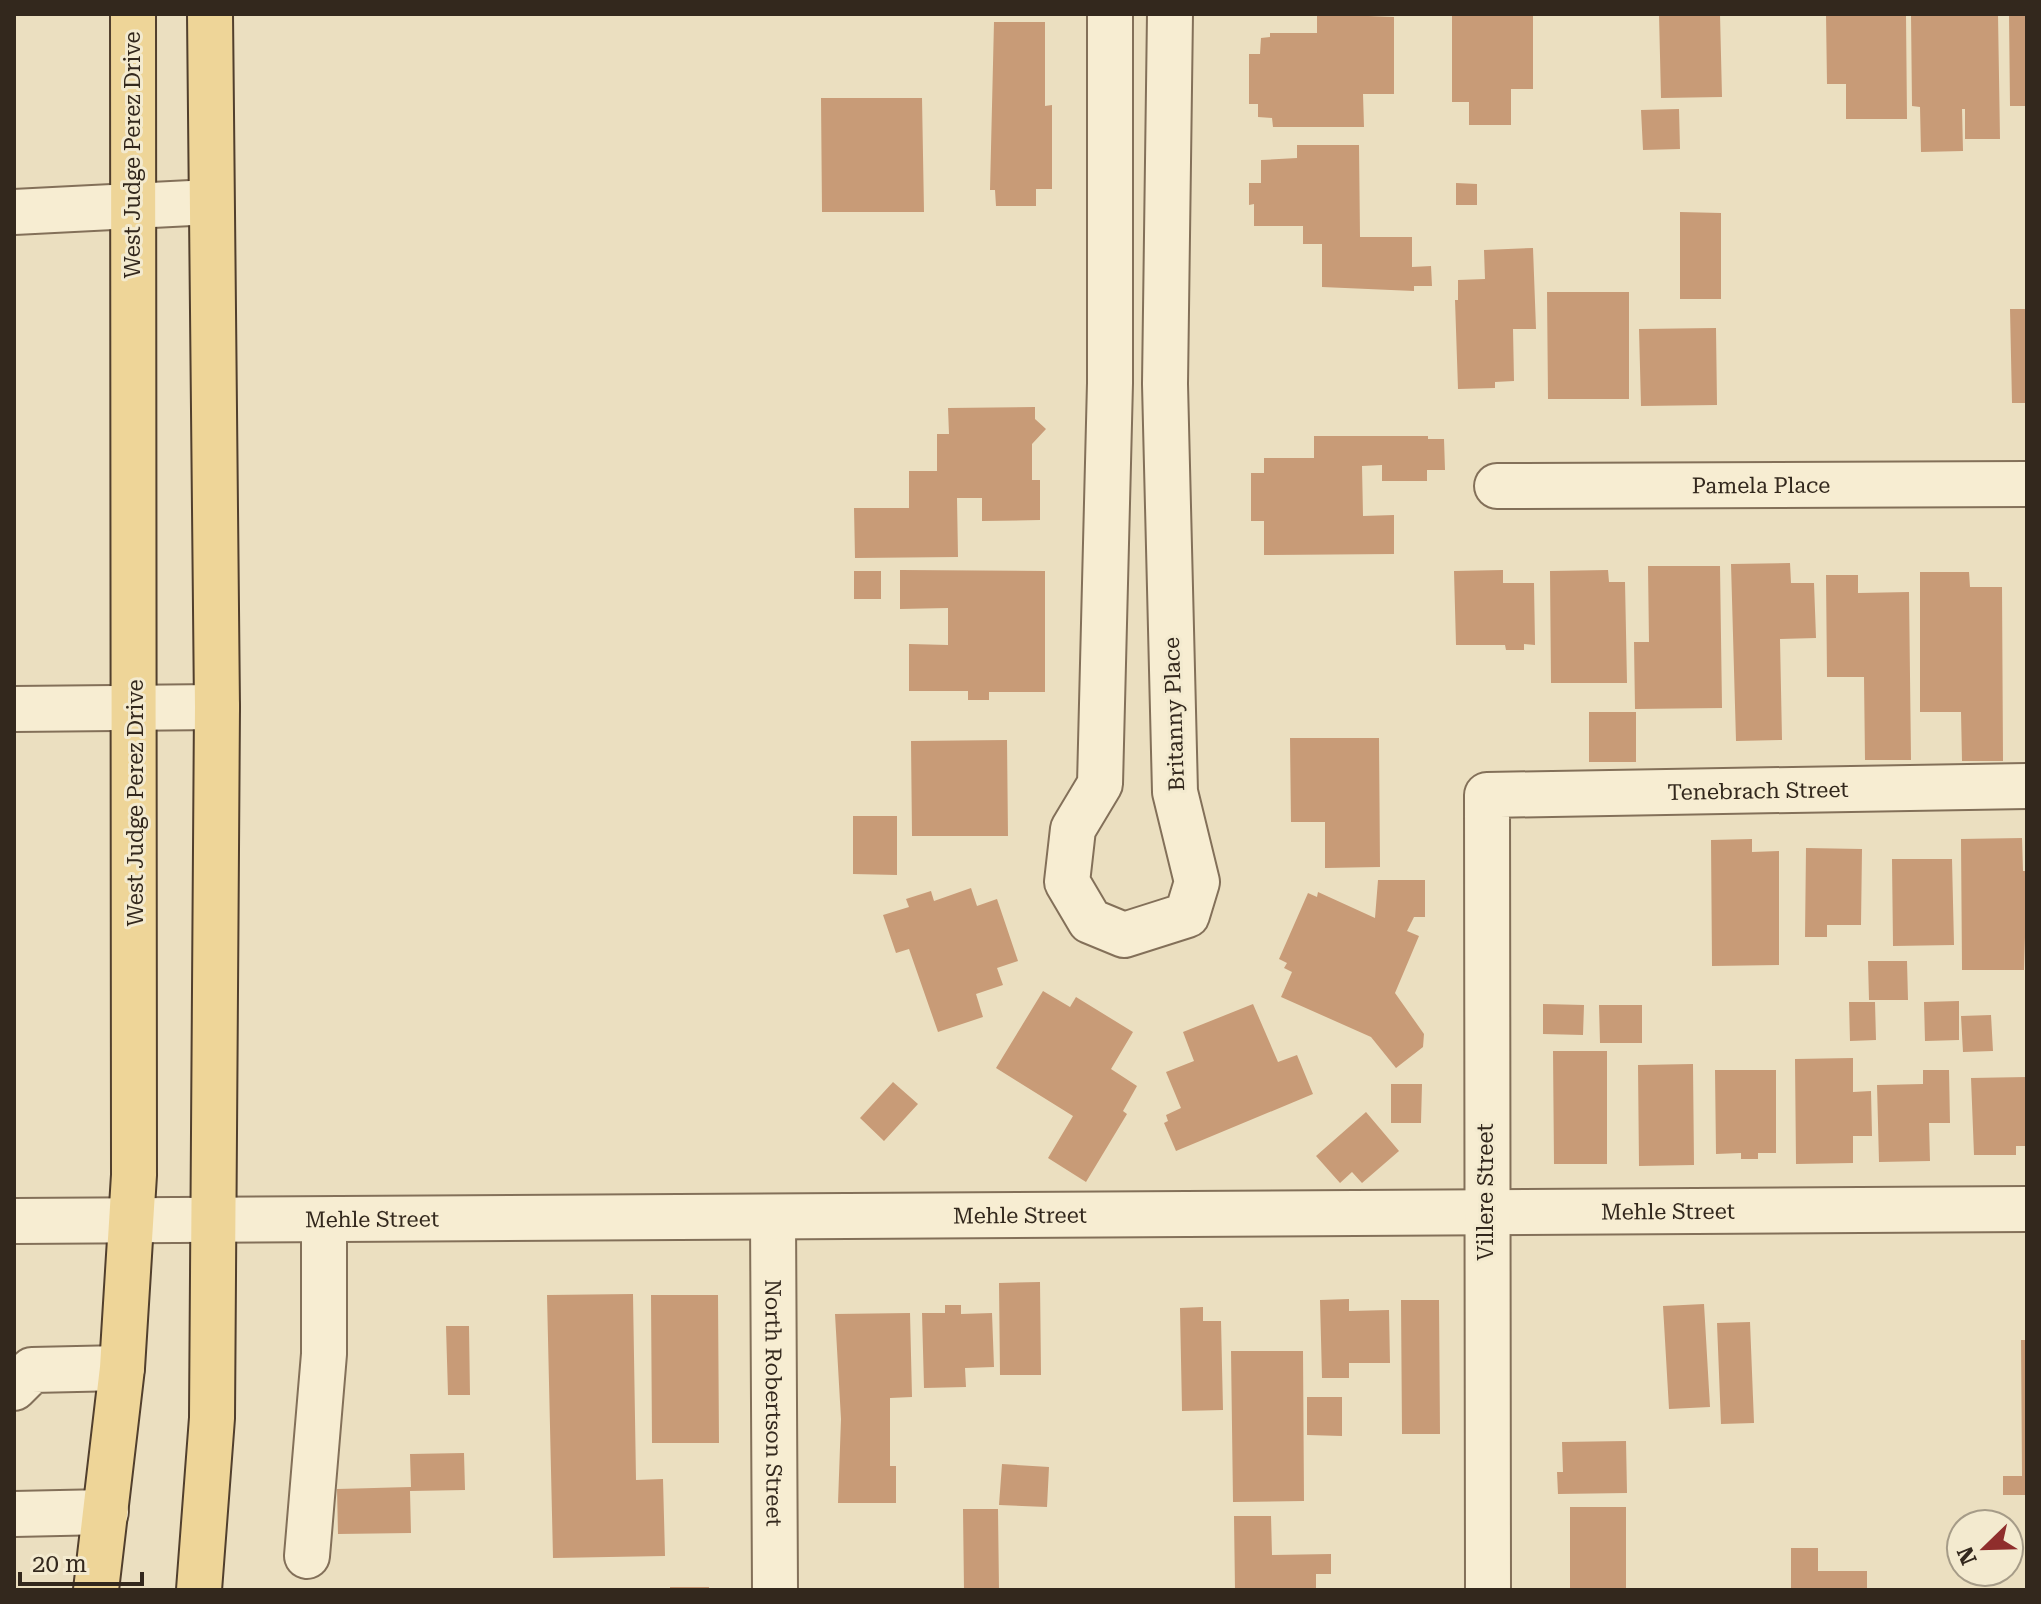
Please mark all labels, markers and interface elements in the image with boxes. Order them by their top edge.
street label: West Judge Perez Drive [120,31,145,279]
street label: Pamela Place [1692,472,1830,498]
street label: Britanny Place [1159,636,1189,792]
street label: West Judge Perez Drive [123,679,148,927]
street label: Tenebrach Street [1667,776,1849,804]
street label: Villere Street [1473,1123,1498,1261]
street label: Mehle Street [1601,1198,1735,1224]
street label: Mehle Street [953,1202,1087,1228]
street label: Mehle Street [305,1206,439,1232]
street label: North Robertson Street [761,1279,787,1527]
north arrow [1945,1508,2025,1588]
scale bar [20,1536,142,1586]
text: N [1952,1543,1982,1568]
text: 20 m [32,1550,87,1578]

